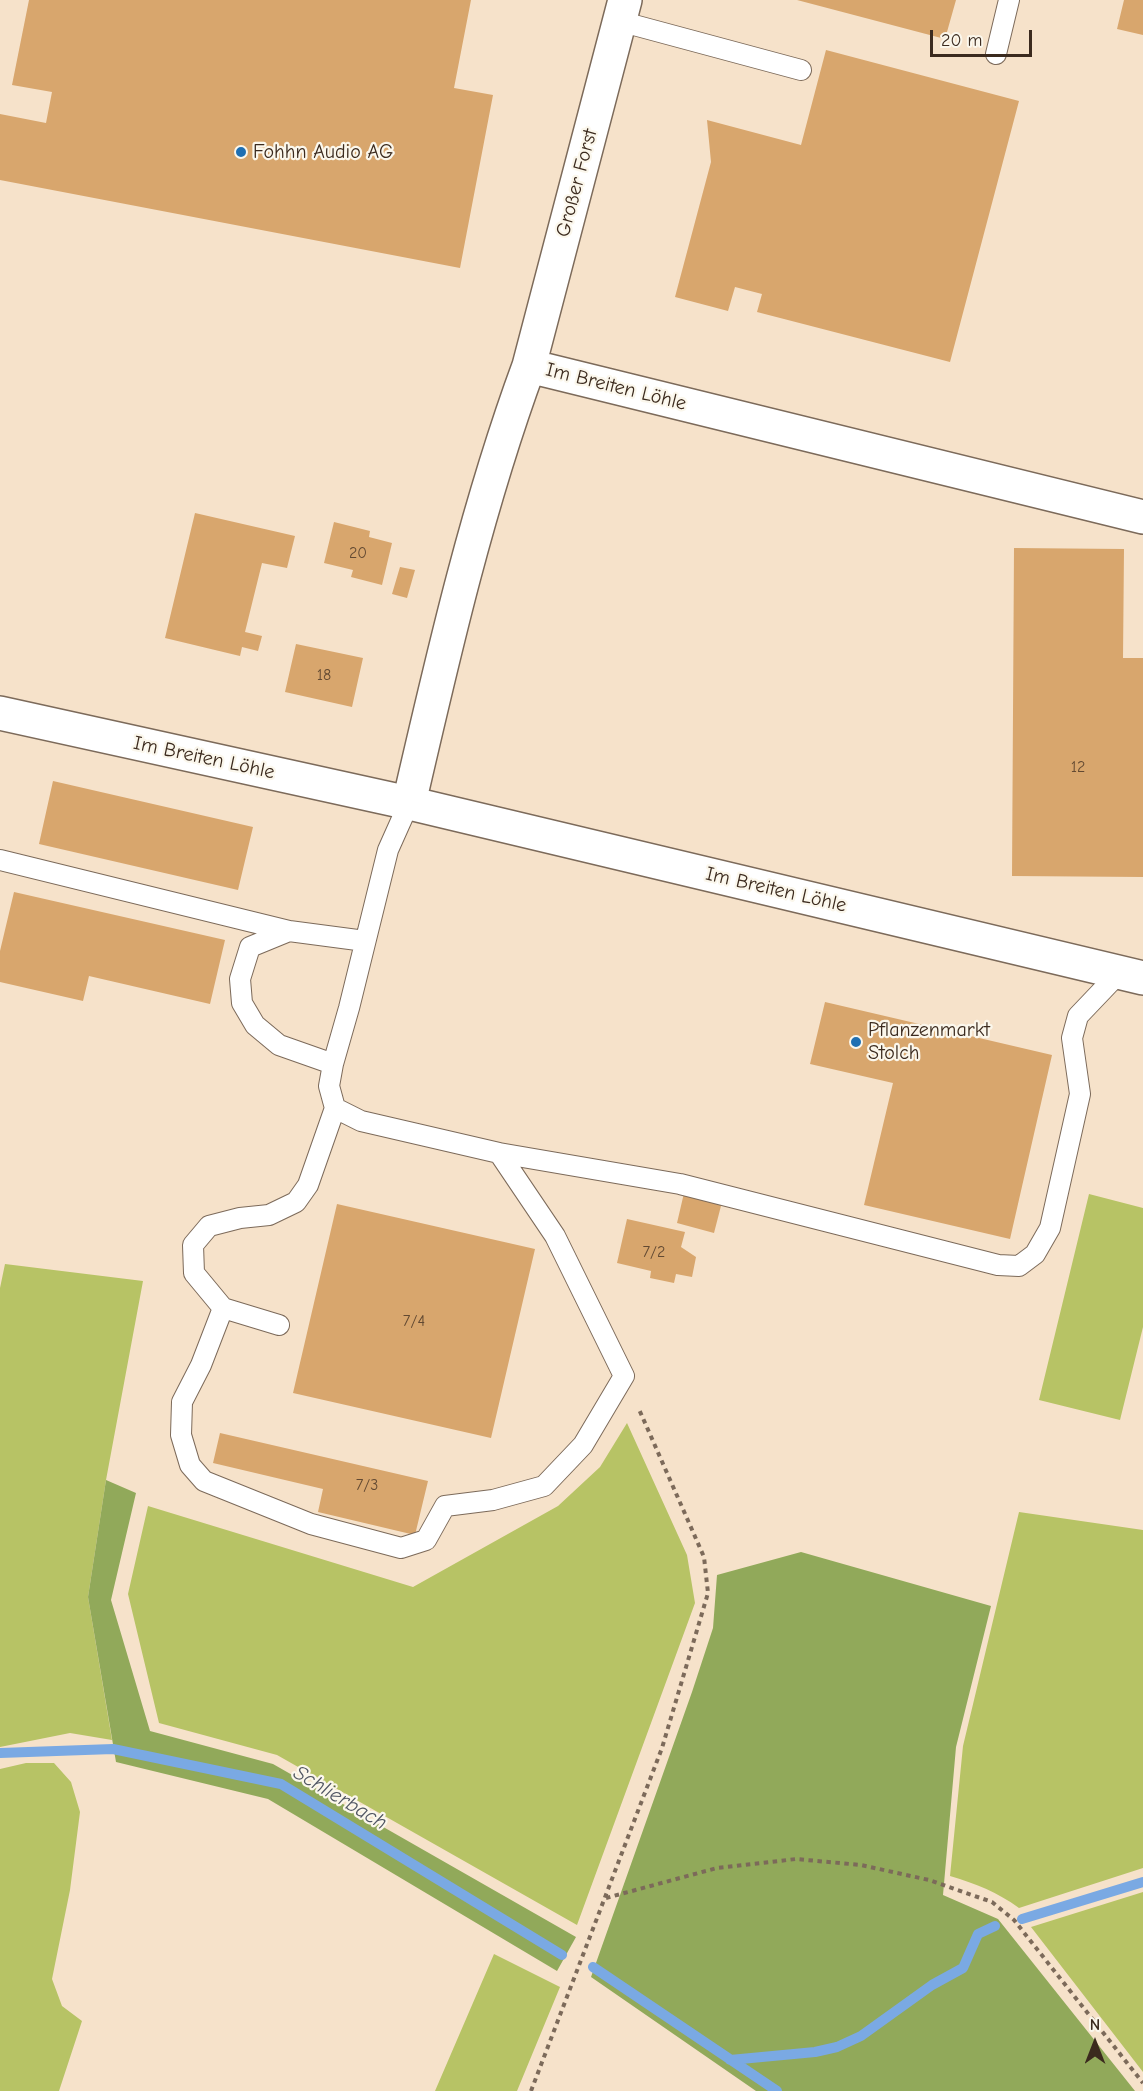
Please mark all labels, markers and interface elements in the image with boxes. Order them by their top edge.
scale bar [933,18,1035,56]
text: 20 m [941,30,982,51]
street label: Großer Forst [551,126,603,240]
place label: Fohhn Audio AG [253,140,393,164]
marker: Fohhn Audio AG [234,145,248,159]
street label: Im Breiten Löhle [543,358,689,416]
house number: 20 [349,543,367,563]
house number: 18 [317,665,331,685]
street label: Im Breiten Löhle [131,731,277,785]
house number: 12 [1071,757,1085,777]
street label: Im Breiten Löhle [703,862,849,918]
place label: Pflanzenmarkt Stolch [868,1018,990,1065]
marker: Pflanzenmarkt Stolch [849,1035,863,1049]
house number: 7/2 [643,1242,665,1262]
house number: 7/4 [403,1311,425,1331]
house number: 7/3 [356,1475,378,1495]
water label: Schlierbach [289,1760,391,1836]
north arrow [1065,2013,1125,2073]
text: N [1090,2016,1100,2034]

